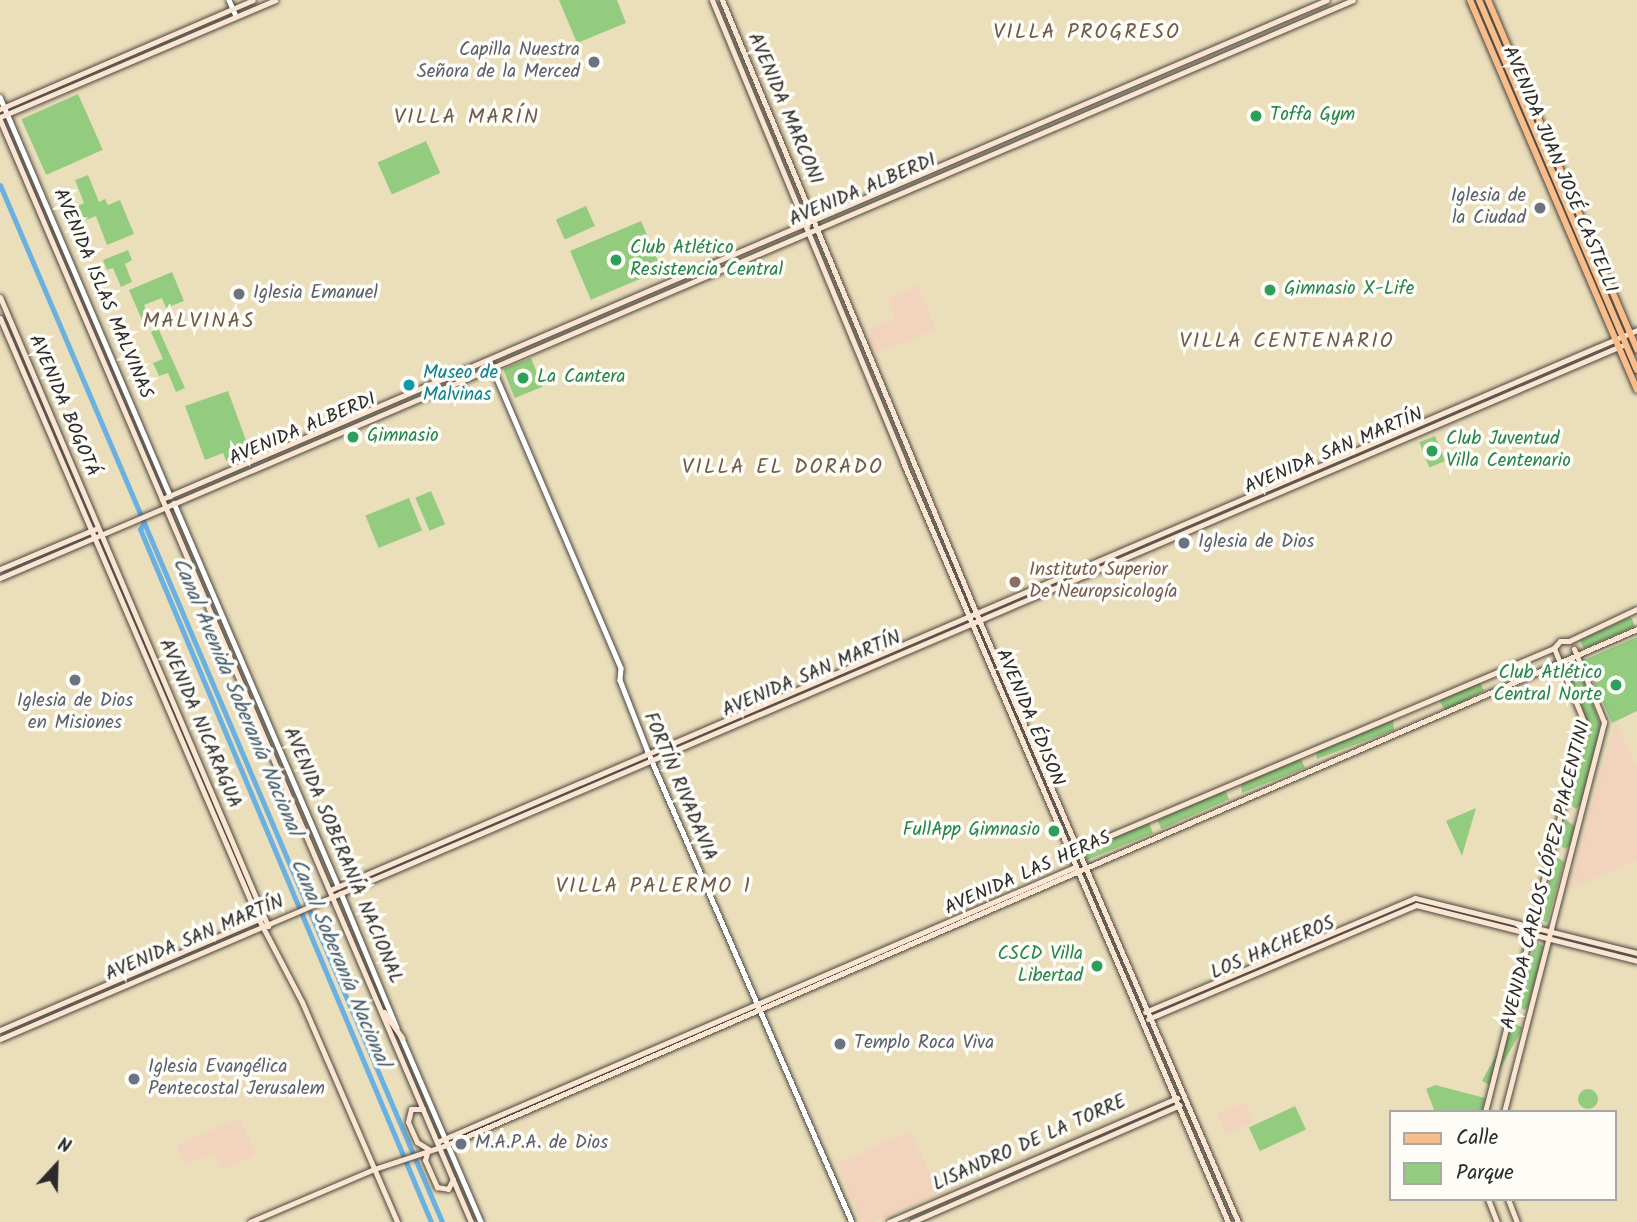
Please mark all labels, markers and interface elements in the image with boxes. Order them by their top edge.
district label: VILLA PROGRESO [995,20,1179,46]
street label: AVENIDA MARCONI [742,30,826,188]
place label: Capilla Nuestra Señora de la Merced [417,40,580,84]
street label: AVENIDA JUAN JOSÉ CASTELLI [1497,43,1621,297]
marker: Capilla Nuestra Señora de la Merced [586,54,602,70]
district label: VILLA MARÍN [395,105,539,131]
place label: Toffa Gym [1270,105,1355,127]
marker: Toffa Gym [1248,108,1264,124]
street label: AVENIDA ALBERDI [786,150,940,232]
street label: AVENIDA ISLAS MALVINAS [47,186,157,402]
place label: Iglesia de la Ciudad [1451,186,1526,230]
marker: Iglesia de la Ciudad [1532,200,1548,216]
place label: Club Atlético Resistencia Central [630,238,783,282]
marker: Club Atlético Resistencia Central [608,252,624,268]
place label: Gimnasio X-Life [1284,279,1414,301]
marker: Gimnasio X-Life [1262,282,1278,298]
place label: Iglesia Emanuel [253,283,378,305]
marker: Iglesia Emanuel [231,286,247,302]
district label: MALVINAS [144,309,254,335]
district label: VILLA CENTENARIO [1181,329,1393,355]
street label: AVENIDA BOGOTÁ [23,332,103,480]
place label: Museo de Malvinas [423,363,498,407]
place label: La Cantera [537,367,625,389]
marker: La Cantera [515,370,531,386]
marker: Museo de Malvinas [401,377,417,393]
street label: AVENIDA ALBERDI [226,389,380,471]
street label: AVENIDA SAN MARTÍN [1241,404,1427,500]
place label: Gimnasio [367,426,439,448]
marker: Gimnasio [345,429,361,445]
place label: Club Juventud Villa Centenario [1446,429,1571,473]
marker: Club Juventud Villa Centenario [1424,443,1440,459]
district label: VILLA EL DORADO [684,455,882,481]
place label: Iglesia de Dios [1198,532,1314,554]
marker: Iglesia de Dios [1176,535,1192,551]
water label: Canal Avenida Soberanía Nacional [166,554,306,840]
place label: Instituto Superior De Neuropsicología [1029,560,1177,604]
marker: Instituto Superior De Neuropsicología [1007,574,1023,590]
street label: AVENIDA SAN MARTÍN [719,627,905,723]
street label: AVENIDA NICARAGUA [153,636,245,812]
street label: AVENIDA ÉDISON [990,646,1068,790]
place label: Club Atlético Central Norte [1493,663,1602,707]
marker: Iglesia de Dios en Misiones [67,672,83,688]
marker: Club Atlético Central Norte [1608,677,1624,693]
place label: Iglesia de Dios en Misiones [17,691,133,735]
street label: FORTÍN RIVADAVIA [637,709,721,865]
street label: AVENIDA CARLOS LÓPEZ PIACENTINI [1498,718,1596,1032]
street label: AVENIDA SOBERANÍA NACIONAL [277,724,407,988]
place label: FullApp Gimnasio [903,820,1040,842]
marker: FullApp Gimnasio [1046,823,1062,839]
street label: AVENIDA LAS HERAS [942,827,1114,921]
water label: Canal Soberanía Nacional [284,855,394,1071]
district label: VILLA PALERMO 1 [558,874,750,900]
street label: AVENIDA SAN MARTÍN [102,891,288,987]
street label: LOS HACHEROS [1208,913,1338,985]
place label: CSCD Villa Libertad [997,944,1083,988]
marker: CSCD Villa Libertad [1089,958,1105,974]
place label: Templo Roca Viva [854,1033,994,1055]
marker: Templo Roca Viva [832,1036,848,1052]
place label: Iglesia Evangélica Pentecostal Jerusalem [148,1057,325,1101]
marker: Iglesia Evangélica Pentecostal Jerusalem [126,1071,142,1087]
street label: LISANDRO DE LA TORRE [930,1091,1130,1197]
legend [1388,1110,1616,1201]
text: Calle [1456,1122,1498,1155]
text: N [53,1130,75,1163]
north arrow [21,1131,91,1201]
place label: M.A.P.A. de Dios [475,1133,608,1155]
marker: M.A.P.A. de Dios [453,1136,469,1152]
text: Parque [1456,1157,1514,1190]

